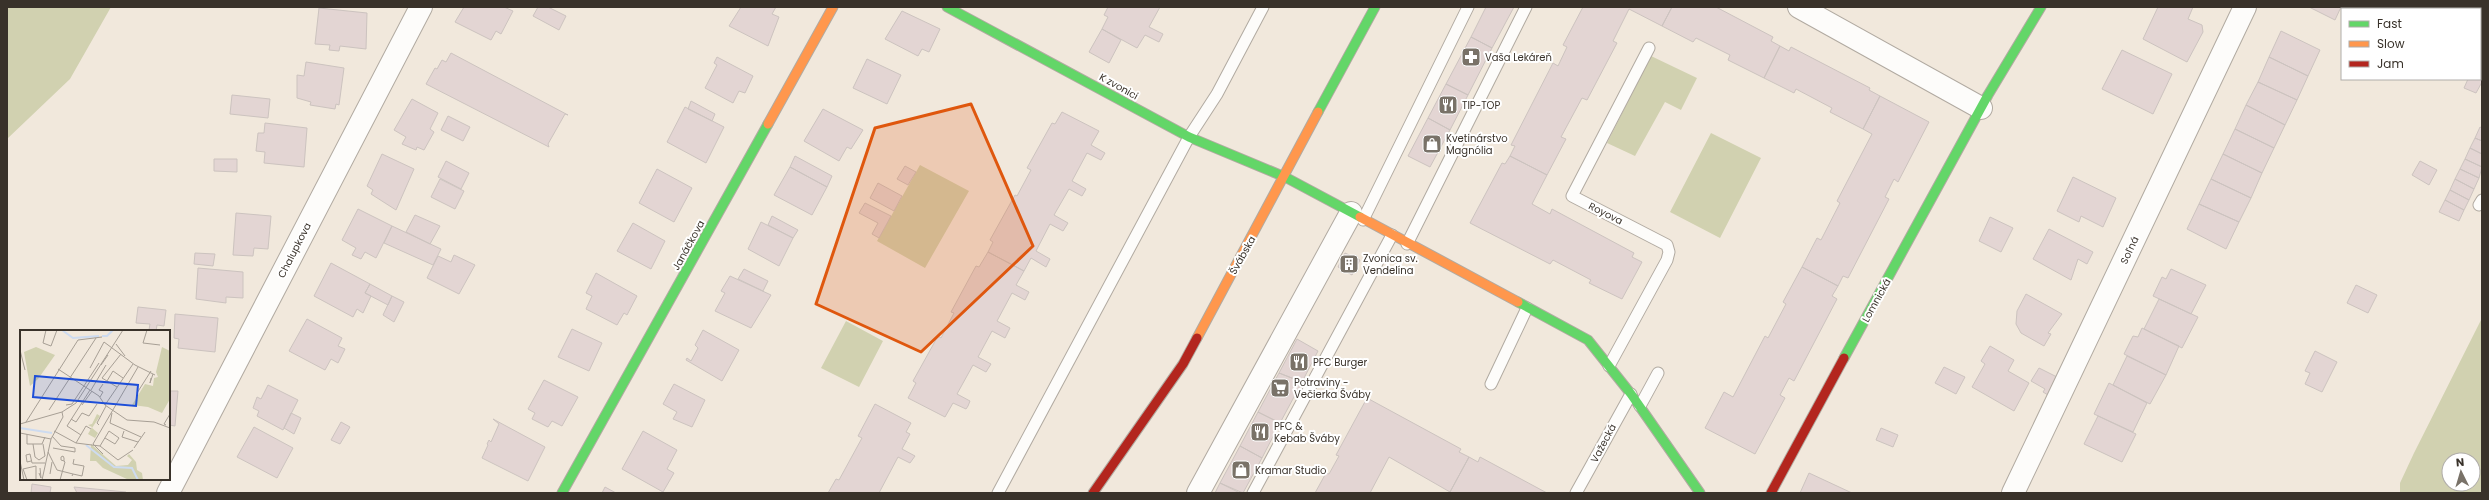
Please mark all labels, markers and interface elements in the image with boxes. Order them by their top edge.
legend [2341,8,2481,80]
text: Fast [2377,15,2402,32]
text: Slow [2377,35,2405,52]
pharmacy icon: Vaša Lekáreň [1460,46,1482,68]
place label: Vaša Lekáreň [1485,50,1552,65]
text: Jam [2377,55,2404,72]
street label: K zvonici [1096,70,1141,103]
restaurant icon: TIP-TOP [1437,94,1459,116]
place label: TIP-TOP [1462,98,1500,113]
place label: Kvetinárstvo Magnólia [1446,131,1508,158]
shop icon: Kvetinárstvo Magnólia [1421,133,1443,155]
street label: Royova [1586,198,1626,229]
street label: Janáčkova [668,217,708,273]
street label: Chalupkova [274,220,315,281]
street label: Švábska [1226,233,1259,277]
street label: Soľná [2117,234,2142,267]
place label: Zvonica sv. Vendelína [1363,251,1418,278]
building icon: Zvonica sv. Vendelína [1338,253,1360,275]
street label: Lomnická [1858,276,1895,325]
inset map [20,330,170,480]
restaurant icon: PFC Burger [1288,351,1310,373]
place label: PFC Burger [1313,355,1367,370]
place label: Potraviny - Večierka Šváby [1294,375,1371,402]
supermarket icon: Potraviny - Večierka Šváby [1269,377,1291,399]
place label: PFC & Kebab Šváby [1274,419,1340,446]
restaurant icon: PFC & Kebab Šváby [1249,421,1271,443]
street label: Važecká [1587,421,1620,465]
north arrow [2441,452,2481,492]
text: N [2455,454,2465,470]
shop icon: Kramar Studio [1230,459,1252,481]
place label: Kramar Studio [1255,463,1326,478]

